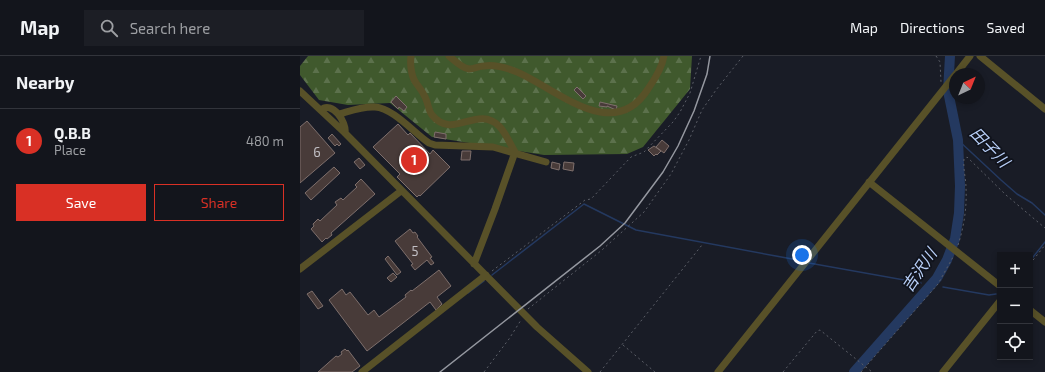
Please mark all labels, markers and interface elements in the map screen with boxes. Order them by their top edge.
search box [84,10,364,46]
text: Map [20,16,60,39]
icon: search [98,17,120,39]
text: Search here [130,19,210,37]
text: Map [850,19,878,36]
text: Directions [900,19,965,36]
text: Saved [987,19,1025,36]
north arrow [949,68,985,104]
text: Nearby [16,72,74,92]
water label: 田子川 [967,123,1015,172]
text: Q.B.B [54,124,91,142]
text: 1 [26,133,32,149]
text: 480 m [246,133,284,149]
text: Place [54,142,86,158]
house number: 6 [313,144,321,160]
pin: 1 [401,145,427,175]
button: Save [16,184,146,221]
button: Share [154,184,284,221]
house number: 5 [412,243,419,259]
water label: 吉沢川 [897,243,941,295]
your location [792,245,812,265]
map controls [997,252,1033,360]
button: + [997,252,1033,288]
button: − [997,288,1033,324]
button: locate [997,324,1033,360]

